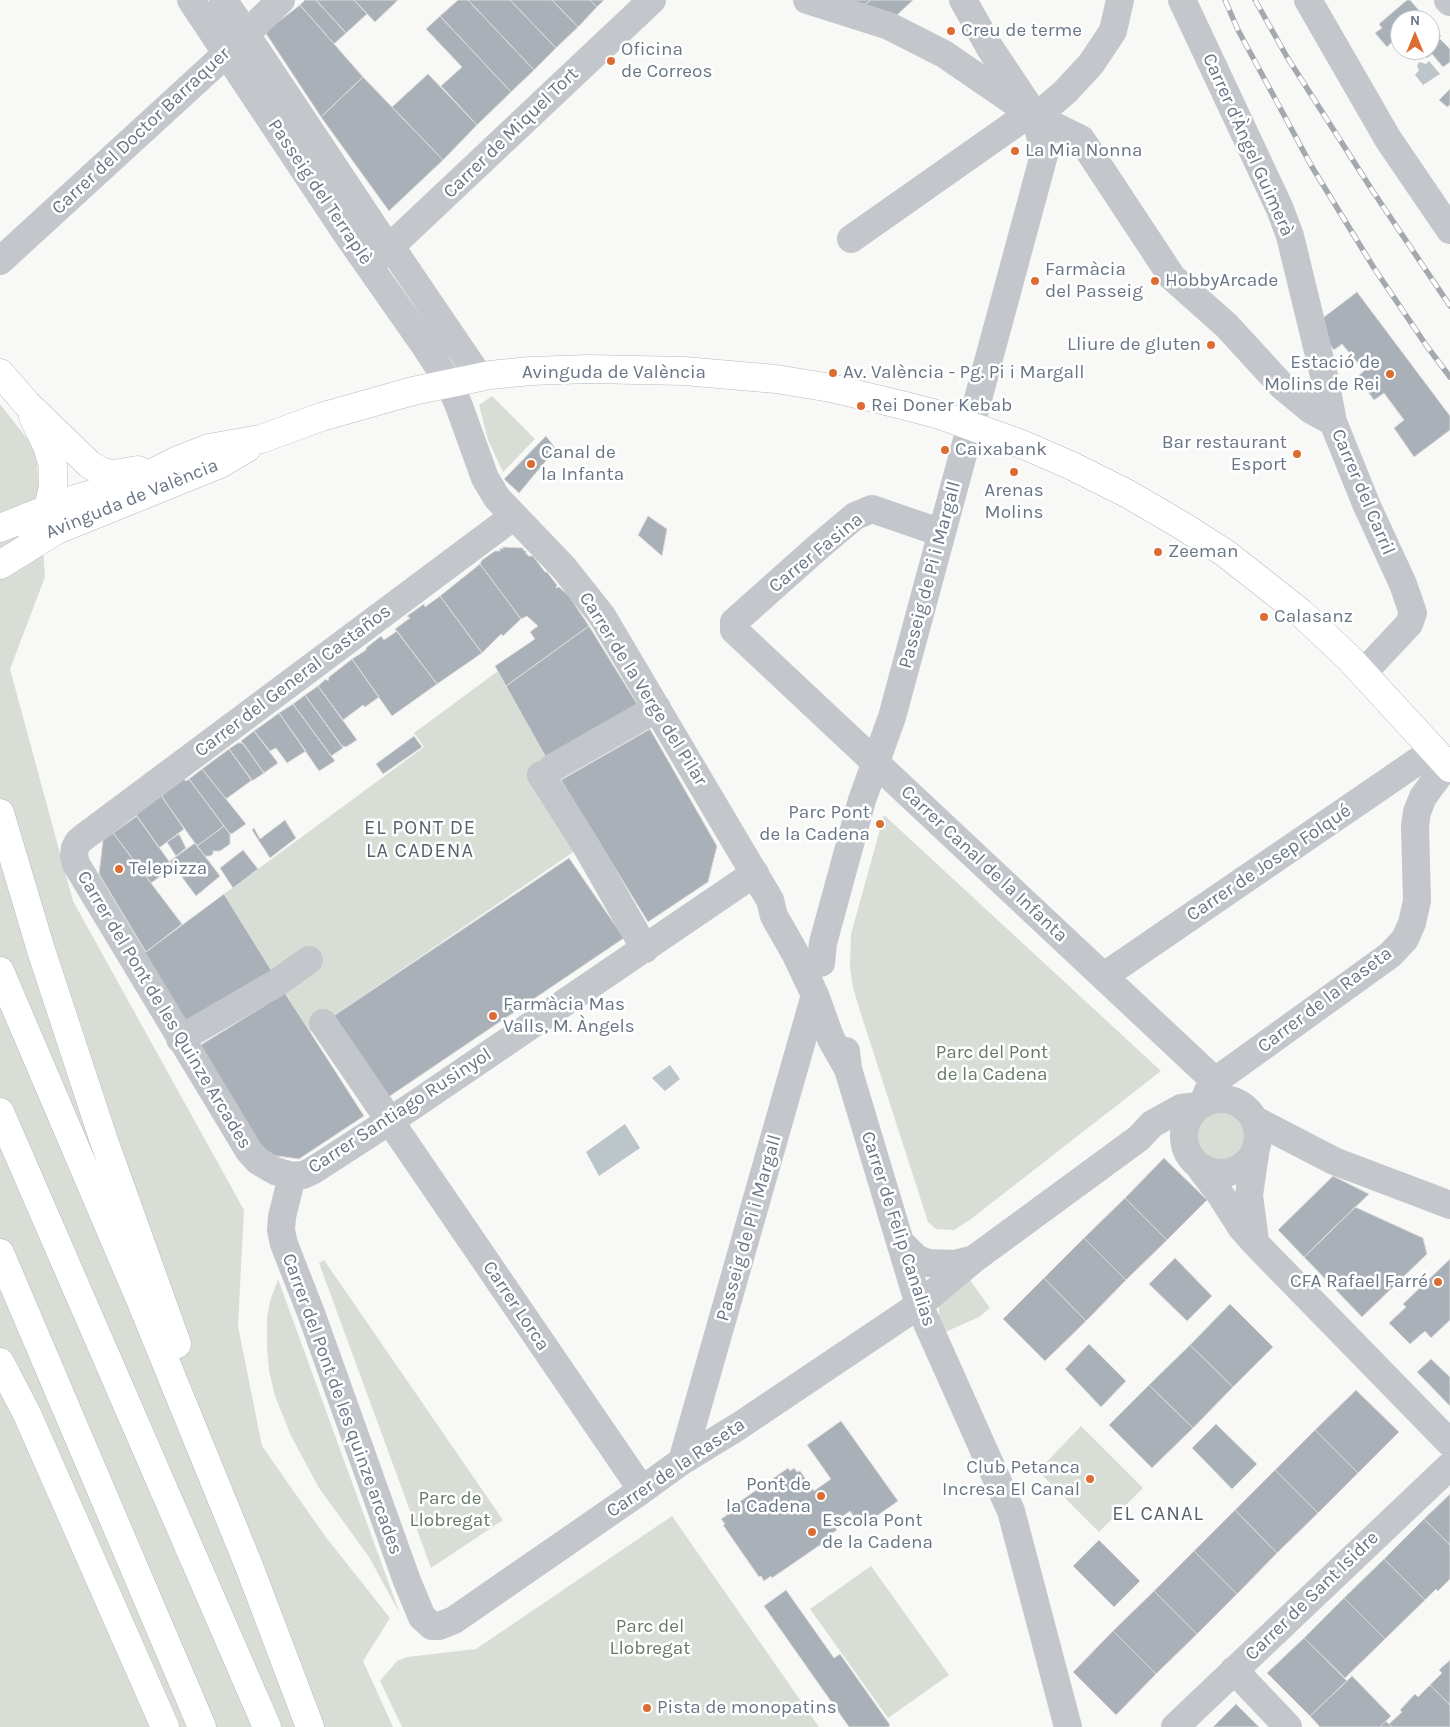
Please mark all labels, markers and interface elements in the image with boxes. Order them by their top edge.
north arrow [1390,10,1440,60]
text: N [1410,12,1420,29]
place label: Creu de terme [961,20,1082,42]
marker: Creu de terme [945,25,957,37]
place label: Oficina de Correos [621,39,712,83]
street label: Carrer del Doctor Barraquer [47,42,235,220]
street label: Carrer d'Àngel Guimerà [1197,50,1299,240]
marker: Oficina de Correos [605,55,617,67]
street label: Carrer de Miquel Tort [439,63,583,203]
street label: Passeig del Terraplè [263,115,377,269]
place label: La Mia Nonna [1025,140,1142,162]
marker: La Mia Nonna [1009,145,1021,157]
place label: Farmàcia del Passeig [1045,259,1143,303]
place label: HobbyArcade [1165,270,1278,292]
marker: Farmàcia del Passeig [1029,275,1041,287]
marker: HobbyArcade [1149,275,1161,287]
place label: Lliure de gluten [1067,334,1201,356]
marker: Lliure de gluten [1205,339,1217,351]
place label: Estació de Molins de Rei [1264,352,1380,396]
street label: Avinguda de València [522,362,706,384]
place label: Av. València - Pg. Pi i Margall [843,362,1085,384]
marker: Av. València - Pg. Pi i Margall [827,367,839,379]
marker: Estació de Molins de Rei [1384,368,1396,380]
place label: Rei Doner Kebab [871,395,1012,417]
marker: Rei Doner Kebab [855,400,867,412]
street label: Carrer del Carril [1326,426,1400,558]
place label: Bar restaurant Esport [1162,432,1287,476]
place label: Caixabank [955,439,1047,461]
place label: Canal de la Infanta [541,442,624,486]
marker: Caixabank [939,444,951,456]
marker: Bar restaurant Esport [1291,448,1303,460]
street label: Avinguda de València [42,454,222,544]
marker: Canal de la Infanta [525,458,537,470]
marker: Arenas Molins [1008,466,1020,478]
street label: Passeig de Pi i Margall [894,479,966,671]
place label: Arenas Molins [984,480,1044,524]
street label: Carrer Fasina [764,508,868,598]
place label: Zeeman [1168,541,1238,563]
marker: Zeeman [1152,546,1164,558]
street label: Carrer de la Verge del Pilar [574,588,712,790]
street label: Carrer del General Castaños [190,600,396,762]
place label: Calasanz [1274,606,1353,628]
marker: Calasanz [1258,611,1270,623]
street label: Carrer Canal de la Infanta [896,781,1072,947]
street label: Carrer de Josep Folqué [1182,799,1356,927]
place label: Parc Pont de la Cadena [759,802,870,846]
district label: EL PONT DE LA CADENA [363,816,477,863]
marker: Parc Pont de la Cadena [874,818,886,830]
place label: Telepizza [129,858,207,880]
marker: Telepizza [113,863,125,875]
street label: Carrer del Pont de les Quinze Arcades [72,867,256,1153]
street label: Carrer de la Raseta [1253,942,1397,1058]
place label: Farmàcia Mas Valls, M. Àngels [503,994,635,1038]
marker: Farmàcia Mas Valls, M. Àngels [487,1010,499,1022]
park label: Parc del Pont de la Cadena [936,1042,1048,1086]
street label: Carrer Santiago Rusinyol [304,1043,496,1179]
street label: Carrer de Felip Canalias [856,1129,940,1329]
street label: Passeig de Pi i Margall [711,1132,787,1324]
street label: Carrer del Pont de les quinze arcades [277,1250,407,1558]
street label: Carrer Lorca [478,1257,554,1355]
place label: CFA Rafael Farré [1290,1271,1428,1293]
marker: CFA Rafael Farré [1432,1276,1444,1288]
street label: Carrer de la Raseta [602,1413,750,1523]
place label: Club Petanca Incresa El Canal [942,1457,1080,1501]
marker: Club Petanca Incresa El Canal [1084,1473,1096,1485]
place label: Pont de la Cadena [726,1474,811,1518]
park label: Parc de Llobregat [410,1488,490,1532]
marker: Pont de la Cadena [815,1490,827,1502]
district label: EL CANAL [1111,1502,1205,1526]
place label: Escola Pont de la Cadena [822,1510,933,1554]
marker: Escola Pont de la Cadena [806,1526,818,1538]
street label: Carrer de Sant Isidre [1241,1527,1383,1665]
park label: Parc del Llobregat [610,1616,690,1660]
place label: Pista de monopatins [657,1697,837,1719]
marker: Pista de monopatins [641,1702,653,1714]

